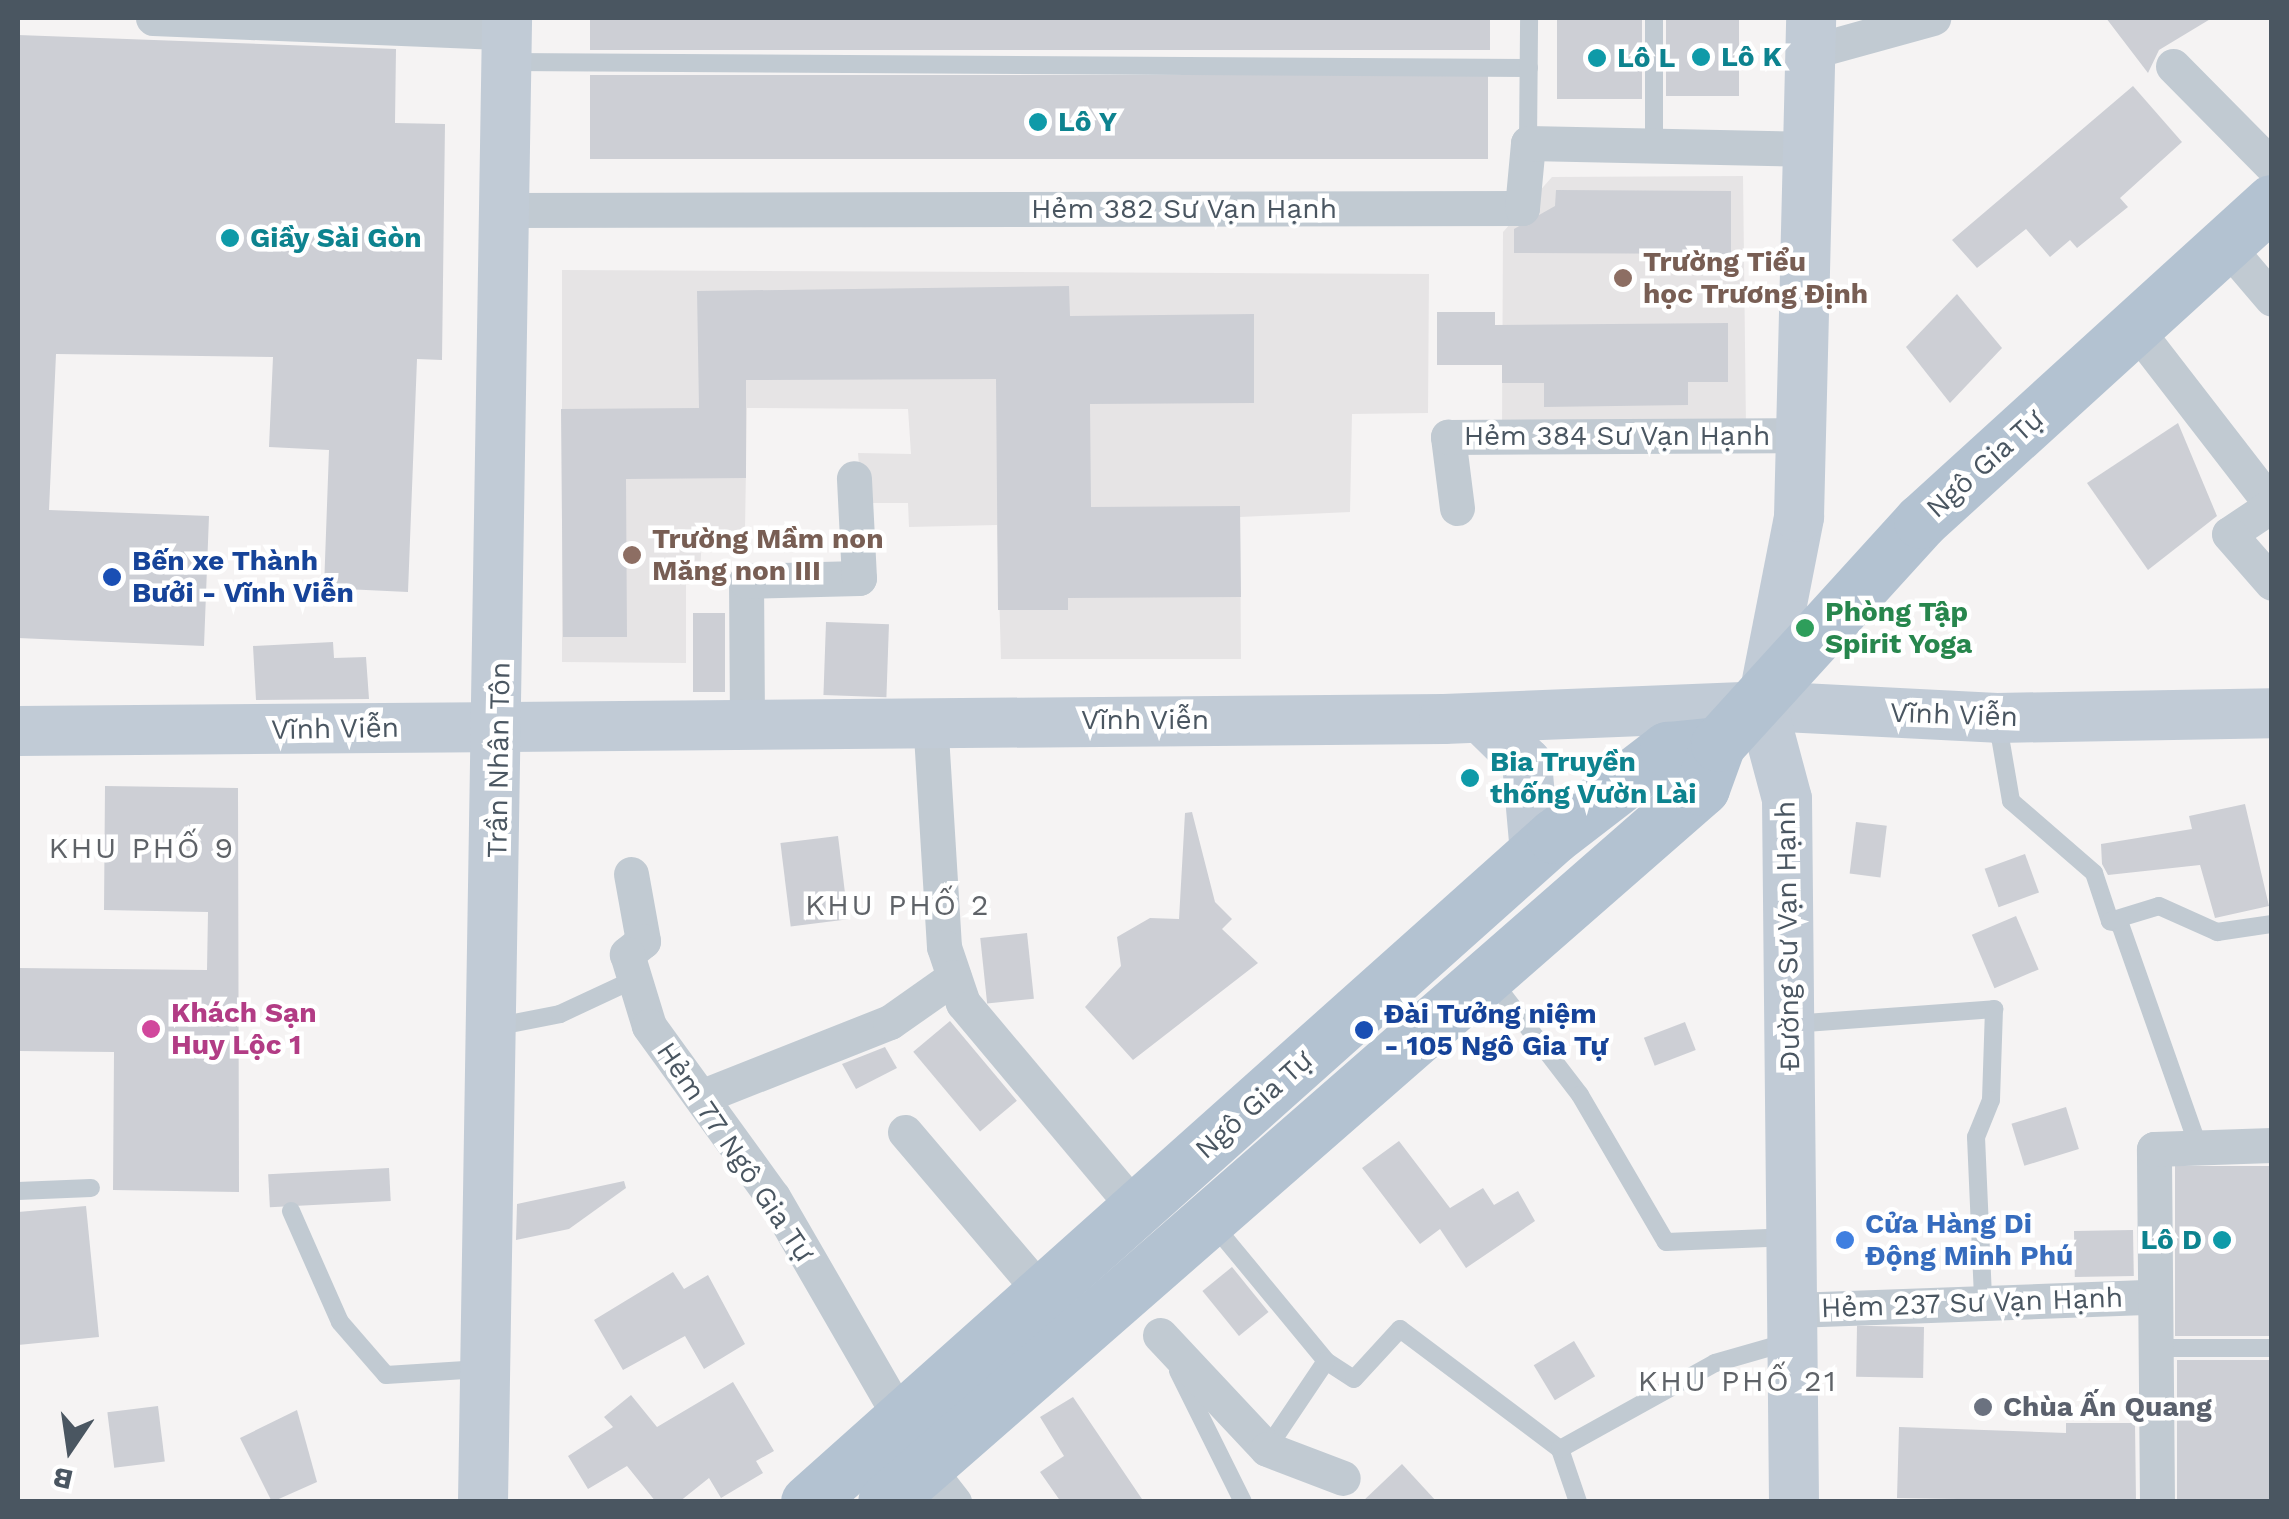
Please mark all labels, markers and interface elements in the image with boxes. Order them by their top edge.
place label: Lô K [1721,40,1782,74]
place label: Lô L [1617,41,1675,75]
marker: Lô K [1690,46,1712,68]
marker: Lô L [1586,47,1608,69]
place label: Lô Y [1058,105,1118,139]
marker: Lô Y [1027,111,1049,133]
street label: Hẻm 382 Sư Vạn Hạnh [1031,192,1337,226]
place label: Giầy Sài Gòn [250,221,422,255]
marker: Giầy Sài Gòn [219,227,241,249]
place label: Trường Tiểu học Trương Định [1643,245,1869,311]
marker: Trường Tiểu học Trương Định [1612,267,1634,289]
street label: Ngô Gia Tự [1919,402,2051,526]
street label: Hẻm 384 Sư Vạn Hạnh [1463,419,1771,453]
place label: Trường Mầm non Măng non III [652,522,884,588]
place label: Bến xe Thành Bưởi - Vĩnh Viễn [132,544,355,610]
marker: Trường Mầm non Măng non III [621,544,643,566]
marker: Bến xe Thành Bưởi - Vĩnh Viễn [101,566,123,588]
place label: Phòng Tập Spirit Yoga [1825,595,1973,661]
marker: Phòng Tập Spirit Yoga [1794,617,1816,639]
street label: Trần Nhân Tôn [480,661,518,859]
street label: Vĩnh Viễn [1889,696,2019,734]
street label: Vĩnh Viễn [1081,703,1209,737]
street label: Vĩnh Viễn [270,711,400,747]
place label: Bia Truyền thống Vườn Lài [1490,745,1697,811]
marker: Bia Truyền thống Vườn Lài [1459,767,1481,789]
street label: Đường Sư Vạn Hạnh [1769,800,1807,1072]
district label: KHU PHỐ 9 [48,830,236,866]
district label: KHU PHỐ 2 [805,887,991,923]
place label: Khách Sạn Huy Lộc 1 [171,996,317,1062]
place label: Đài Tưởng niệm - 105 Ngô Gia Tự [1384,997,1609,1063]
marker: Khách Sạn Huy Lộc 1 [140,1018,162,1040]
marker: Đài Tưởng niệm - 105 Ngô Gia Tự [1353,1019,1375,1041]
street label: Hẻm 77 Ngô Gia Tự [648,1035,822,1269]
street label: Ngô Gia Tự [1188,1043,1320,1167]
place label: Cửa Hàng Di Động Minh Phú [1865,1207,2073,1273]
place label: Lô D [2140,1223,2202,1257]
marker: Cửa Hàng Di Động Minh Phú [1834,1229,1856,1251]
marker: Lô D [2211,1229,2233,1251]
street label: Hẻm 237 Sư Vạn Hạnh [1819,1281,2125,1325]
district label: KHU PHỐ 21 [1638,1363,1838,1399]
place label: Chùa Ấn Quang [2003,1390,2213,1424]
marker: Chùa Ấn Quang [1972,1396,1994,1418]
north arrow [20,1399,120,1499]
text: B [50,1460,76,1497]

